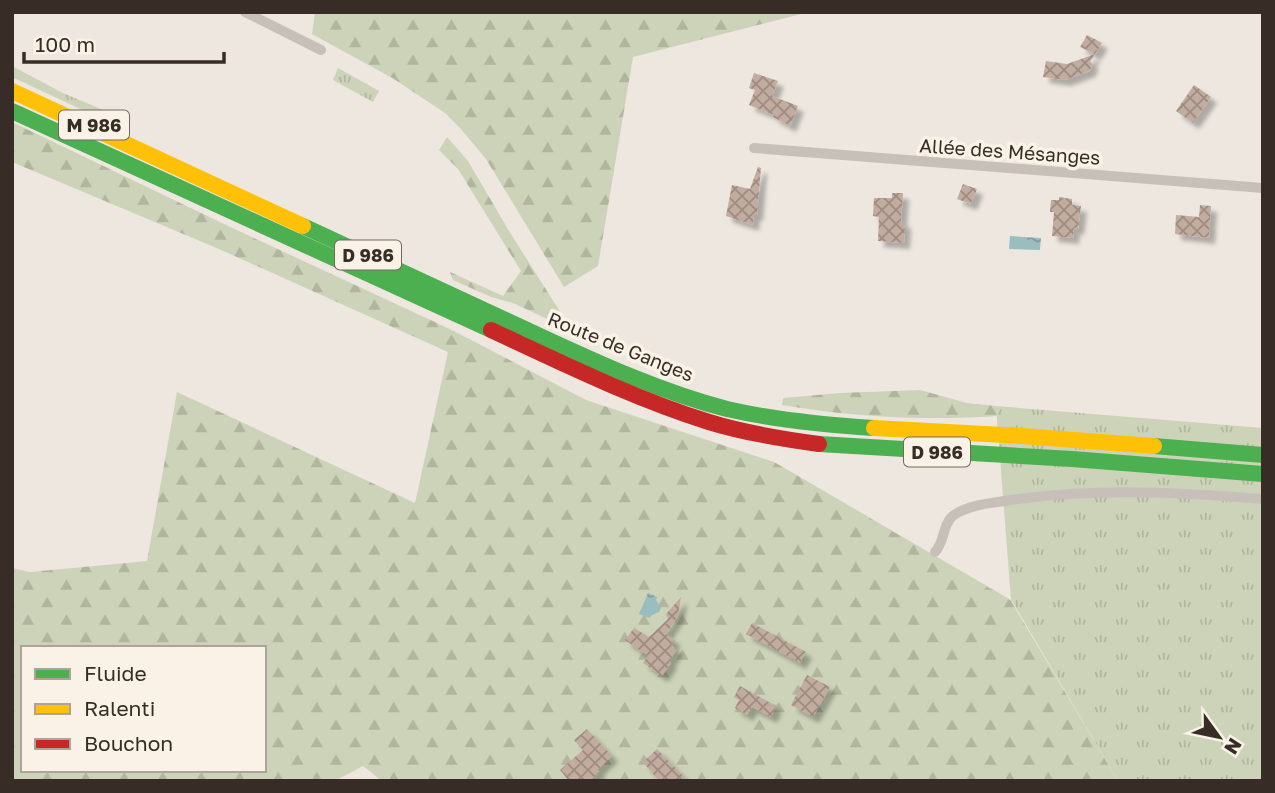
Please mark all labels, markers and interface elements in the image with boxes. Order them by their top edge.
scale bar [24,21,224,65]
text: 100 m [35,31,95,57]
road number: M 986 [59,110,129,140]
street label: Allée des Mésanges [919,133,1101,169]
road number: D 986 [335,241,401,270]
street label: Route de Ganges [545,306,697,386]
road number: D 986 [904,438,970,466]
legend [21,646,266,772]
text: Fluide [84,660,147,686]
text: Ralenti [84,695,155,721]
north arrow [1184,702,1254,772]
text: Bouchon [84,730,173,756]
text: N [1220,734,1247,759]

